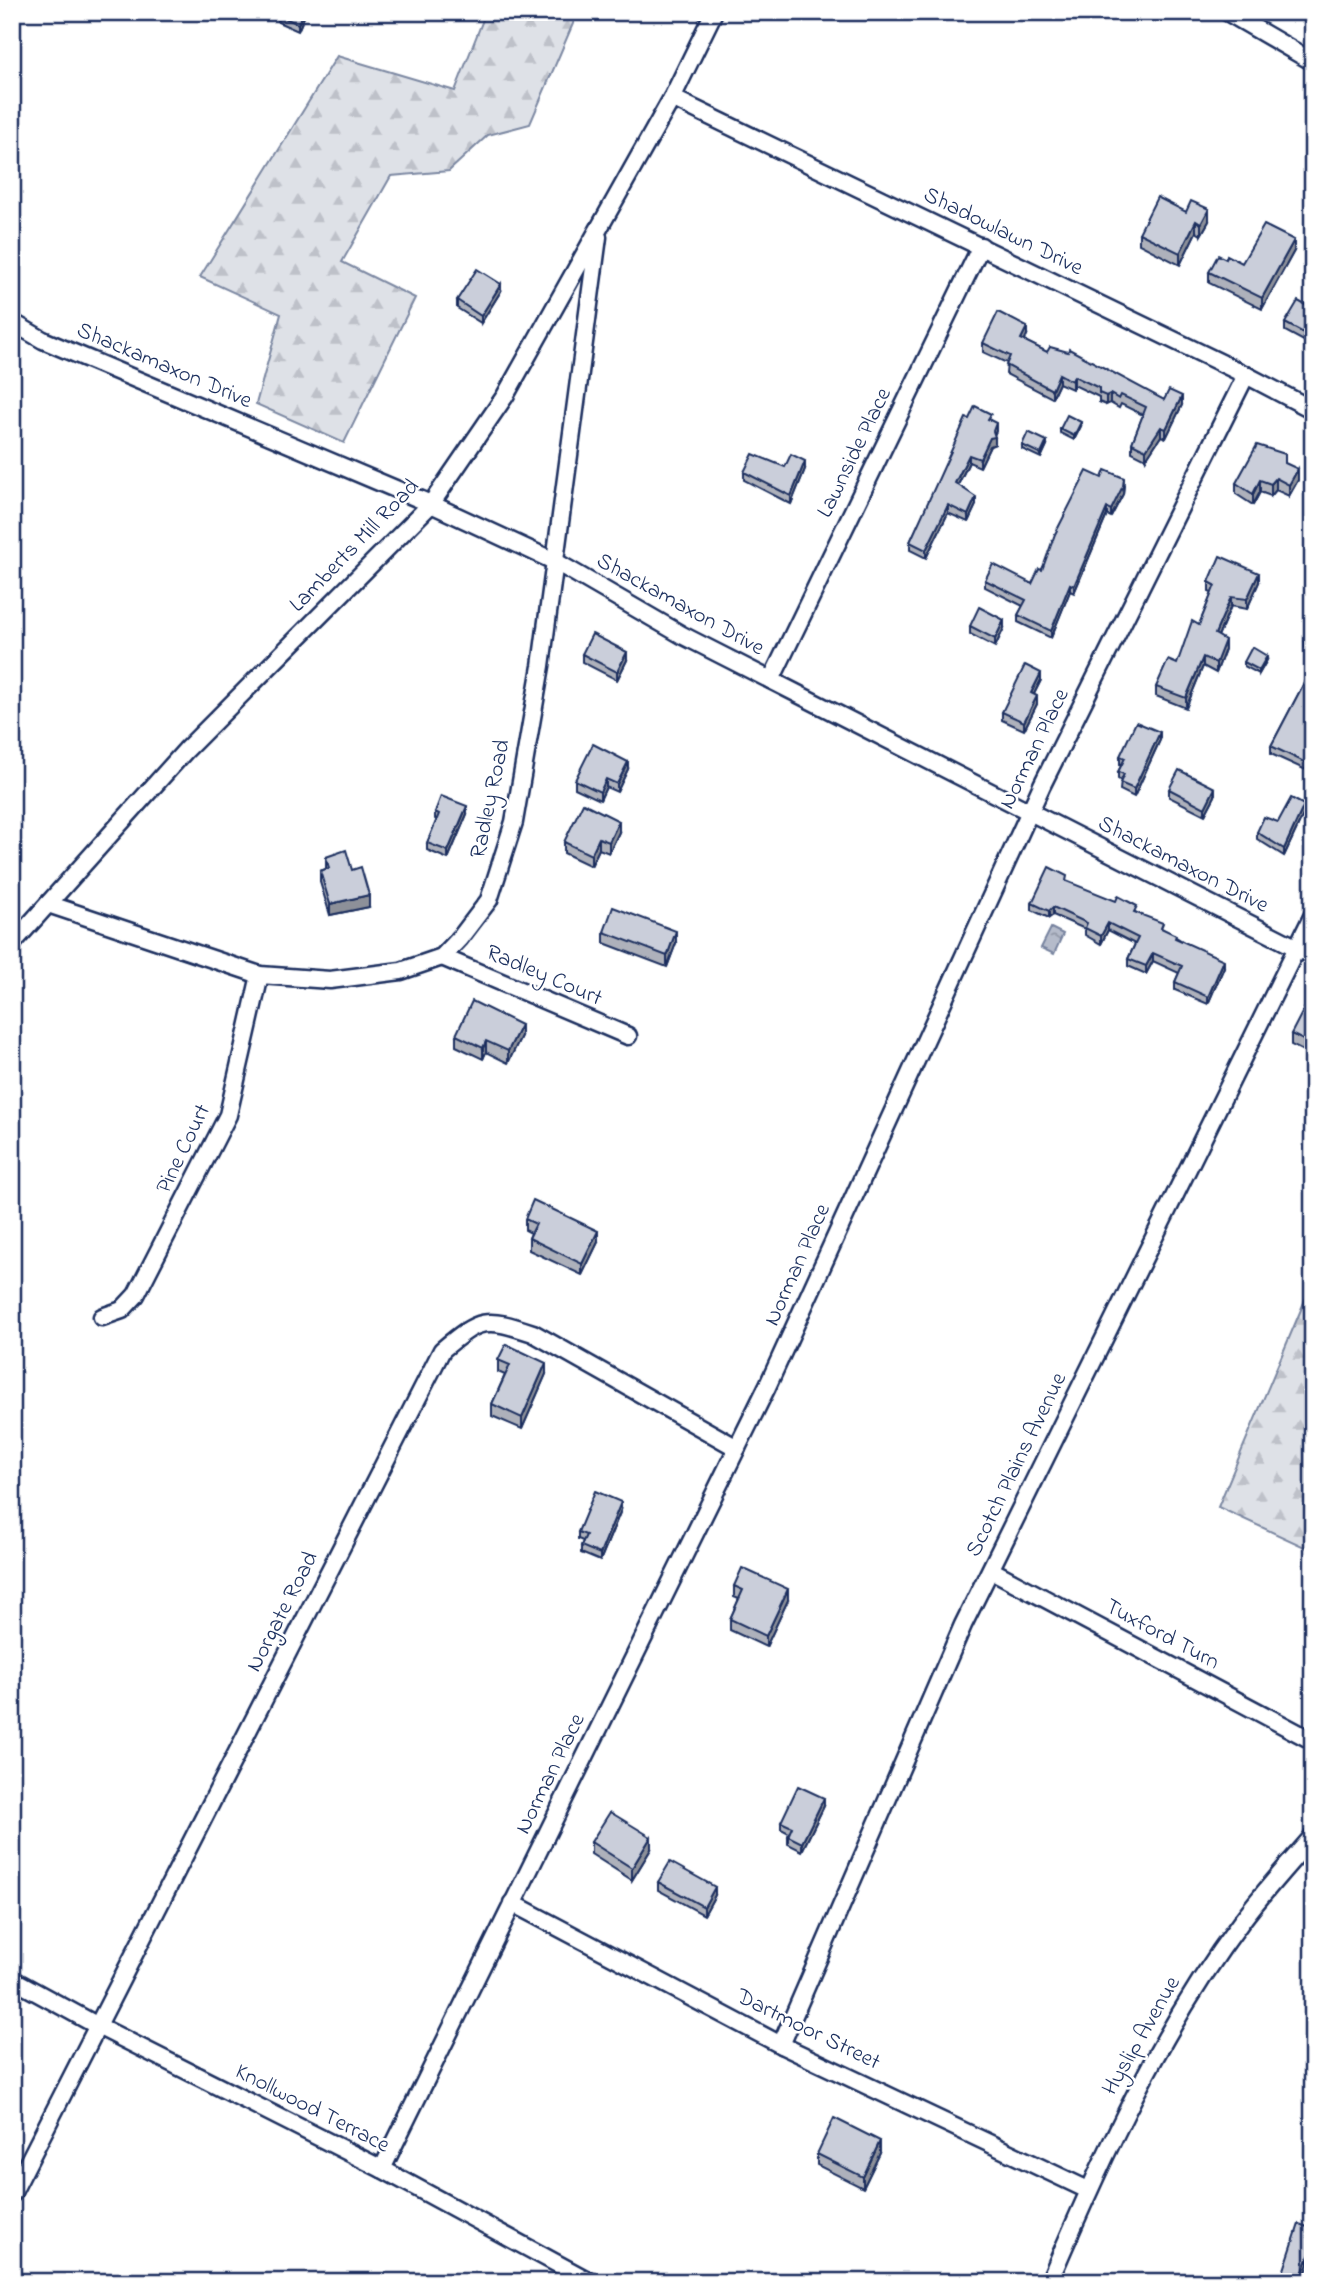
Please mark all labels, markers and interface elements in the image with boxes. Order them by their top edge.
street label: Shadowlawn Drive [918,179,1089,285]
street label: Shackamaxon Drive [71,314,258,418]
street label: Lawnside Place [809,382,901,524]
street label: Lamberts Mill Road [282,471,428,620]
street label: Shackamaxon Drive [590,545,771,665]
street label: Norman Place [992,682,1079,815]
street label: Radley Road [462,736,522,862]
street label: Shackamaxon Drive [1092,808,1275,923]
street label: Radley Court [480,937,607,1017]
street label: Pine Court [148,1098,220,1199]
street label: Norman Place [756,1198,840,1331]
street label: Scotch Plains Avenue [958,1367,1076,1563]
street label: Norgate Road [239,1546,328,1678]
street label: Tuxford Turn [1099,1591,1225,1679]
street label: Norman Place [508,1707,595,1840]
street label: Hyslip Avenue [1094,1970,1192,2103]
street label: Dartmoor Street [729,1980,886,2079]
street label: Knollwood Terrace [229,2056,396,2163]

